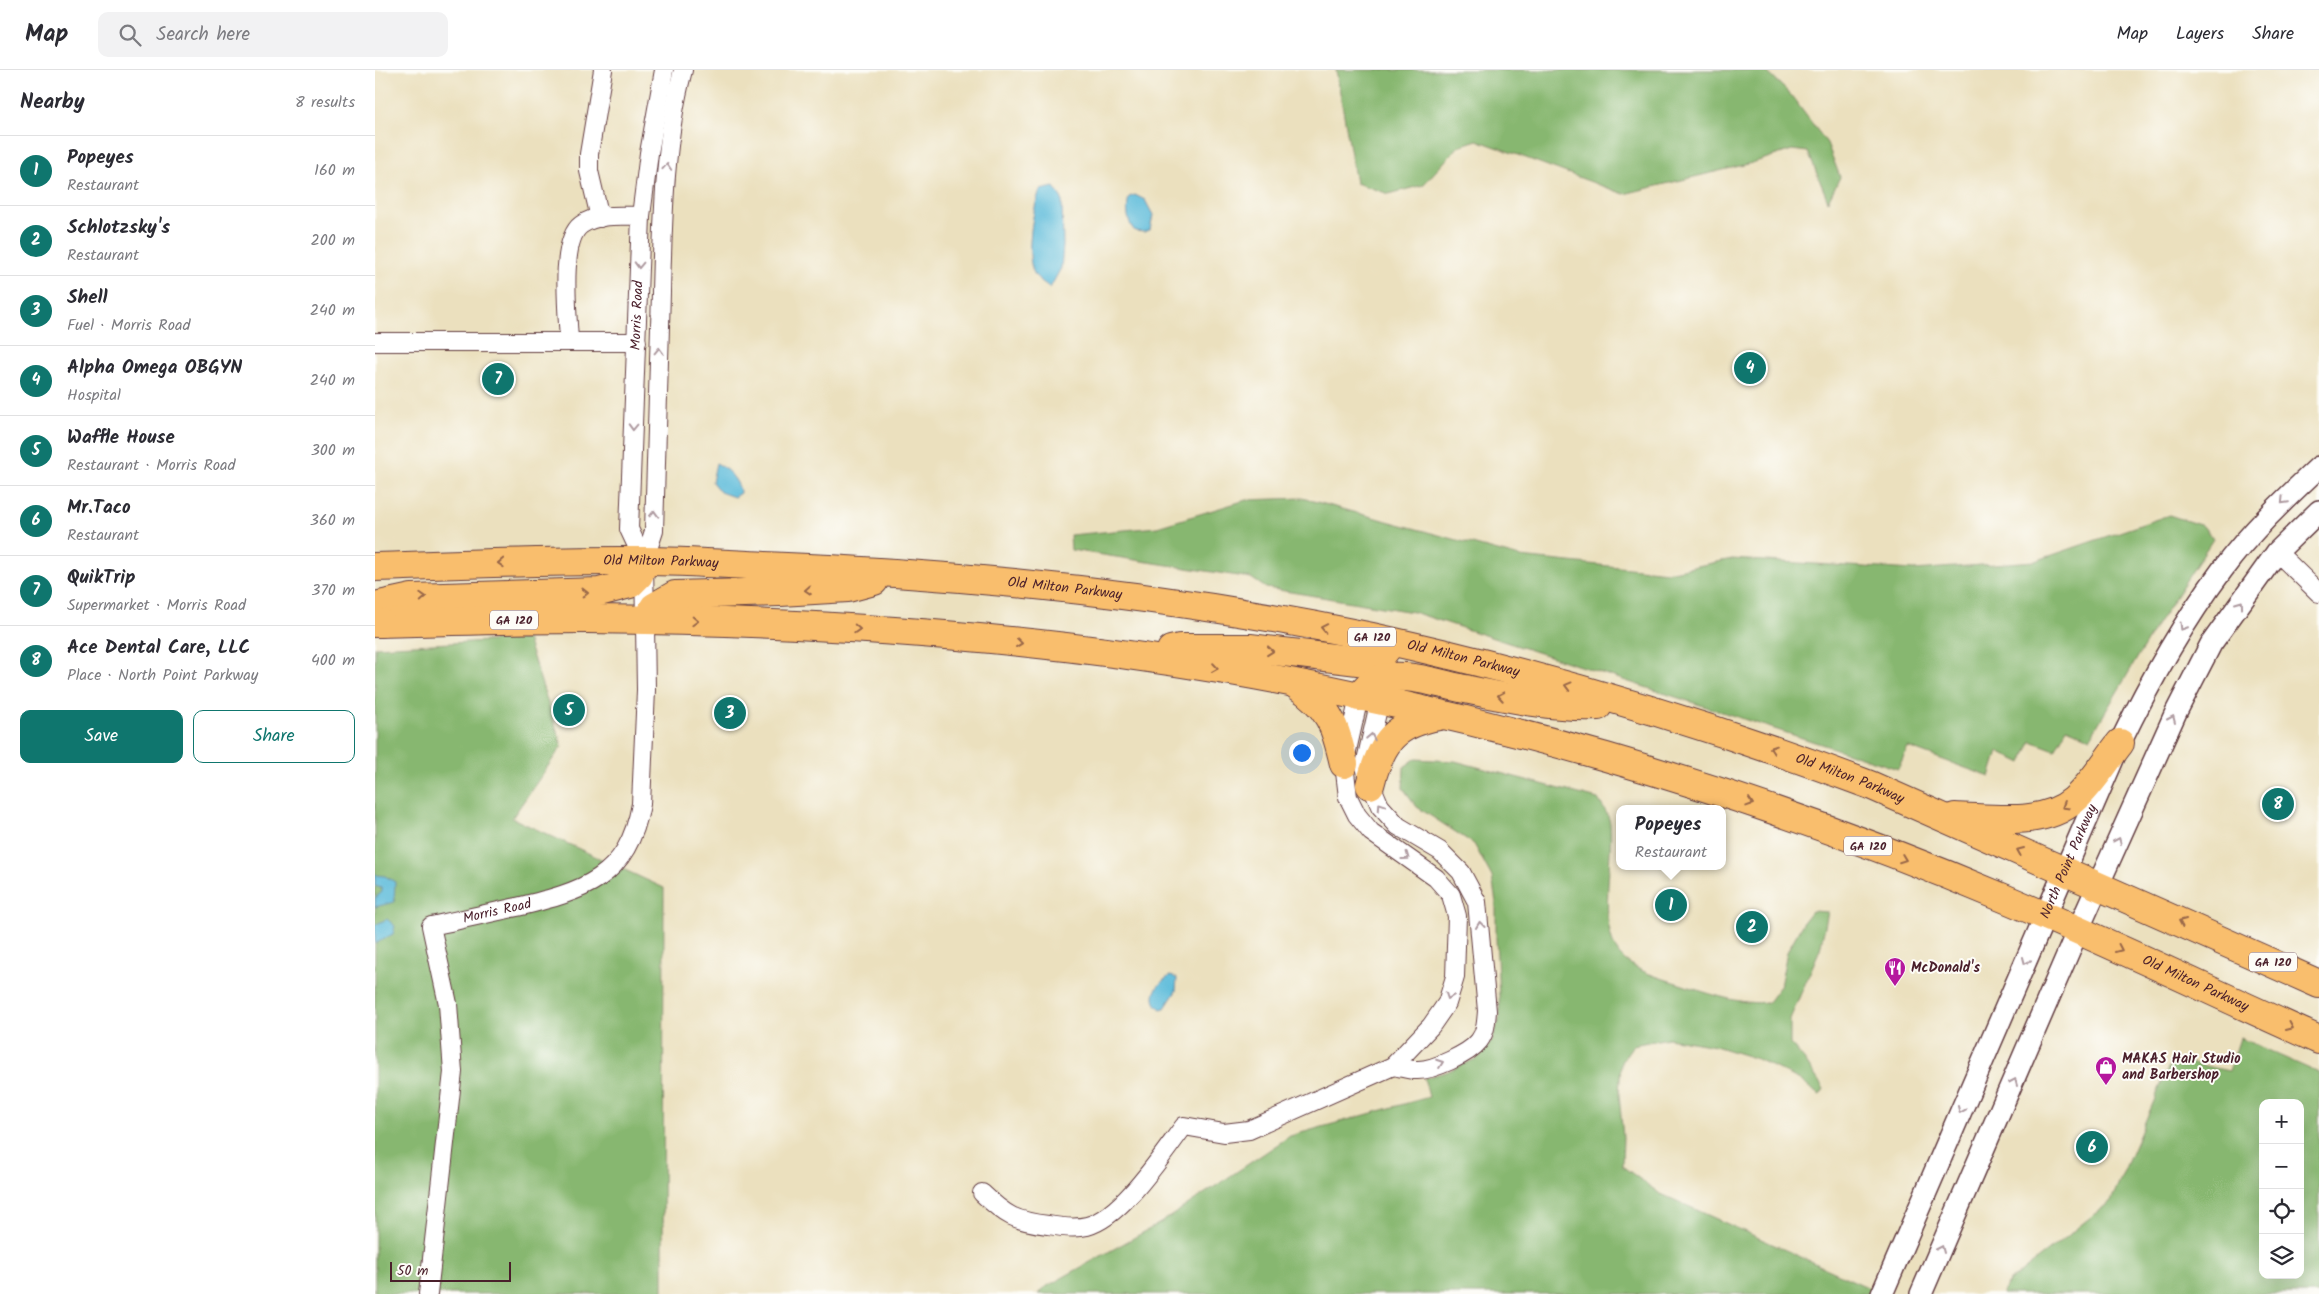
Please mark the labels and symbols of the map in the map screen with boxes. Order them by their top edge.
one-way arrow [661,163,672,171]
one-way arrow [634,261,645,269]
street label: Morris Road [625,279,650,351]
one-way arrow [654,347,665,355]
pin: 4 [1734,349,1766,387]
pin: 7 [482,360,514,398]
one-way arrow [628,424,639,432]
one-way arrow [2281,495,2290,504]
one-way arrow [649,509,660,517]
street label: Old Milton Parkway [603,550,719,575]
one-way arrow [497,557,505,568]
street label: Old Milton Parkway [1006,571,1124,606]
one-way arrow [803,585,811,596]
one-way arrow [582,588,589,598]
one-way arrow [419,592,427,603]
one-way arrow [2234,600,2243,610]
road number: GA 120 [490,610,538,630]
one-way arrow [691,616,699,627]
one-way arrow [2179,622,2189,631]
one-way arrow [854,623,862,634]
one-way arrow [1320,624,1329,634]
road number: GA 120 [1348,628,1396,646]
street label: Old Milton Parkway [1405,634,1523,683]
one-way arrow [1016,637,1024,648]
one-way arrow [1266,645,1274,656]
one-way arrow [1211,663,1219,673]
one-way arrow [1564,682,1572,692]
pin: 5 [553,691,585,729]
one-way arrow [1497,692,1506,702]
pin: 3 [714,694,746,732]
one-way arrow [2166,716,2176,725]
one-way arrow [1365,733,1375,741]
your location [1289,740,1315,766]
one-way arrow [1769,745,1778,755]
street label: Old Milton Parkway [1792,748,1908,810]
pin: 8 [2262,785,2294,823]
one-way arrow [1746,797,1754,807]
one-way arrow [2061,799,2070,809]
street label: North Point Parkway [2034,800,2103,922]
one-way arrow [1378,802,1387,812]
road number: GA 120 [1844,836,1892,856]
one-way arrow [2112,837,2123,846]
one-way arrow [2016,847,2025,857]
one-way arrow [1401,851,1410,860]
one-way arrow [1898,853,1907,863]
pin: 1 [1655,886,1687,924]
street label: Morris Road [461,893,535,930]
pin: 2 [1736,908,1768,946]
one-way arrow [2178,917,2187,928]
one-way arrow [1475,921,1486,929]
one-way arrow [2114,942,2123,953]
street label: Old Milton Parkway [2139,949,2253,1018]
road number: GA 120 [2249,952,2297,972]
restaurant icon: McDonald's [1883,956,1907,987]
one-way arrow [2021,956,2032,965]
place label: McDonald's [1911,957,1980,979]
one-way arrow [1445,992,1455,1000]
one-way arrow [2285,1020,2294,1031]
place label: MAKAS Hair Studio and Barbershop [2122,1048,2241,1086]
shop icon: MAKAS Hair Studio and Barbershop [2094,1055,2118,1086]
one-way arrow [1436,1059,1444,1069]
one-way arrow [2009,1078,2019,1086]
one-way arrow [1957,1105,1968,1114]
pin: 6 [2076,1128,2108,1166]
one-way arrow [1934,1245,1945,1254]
scale bar [390,1259,511,1282]

